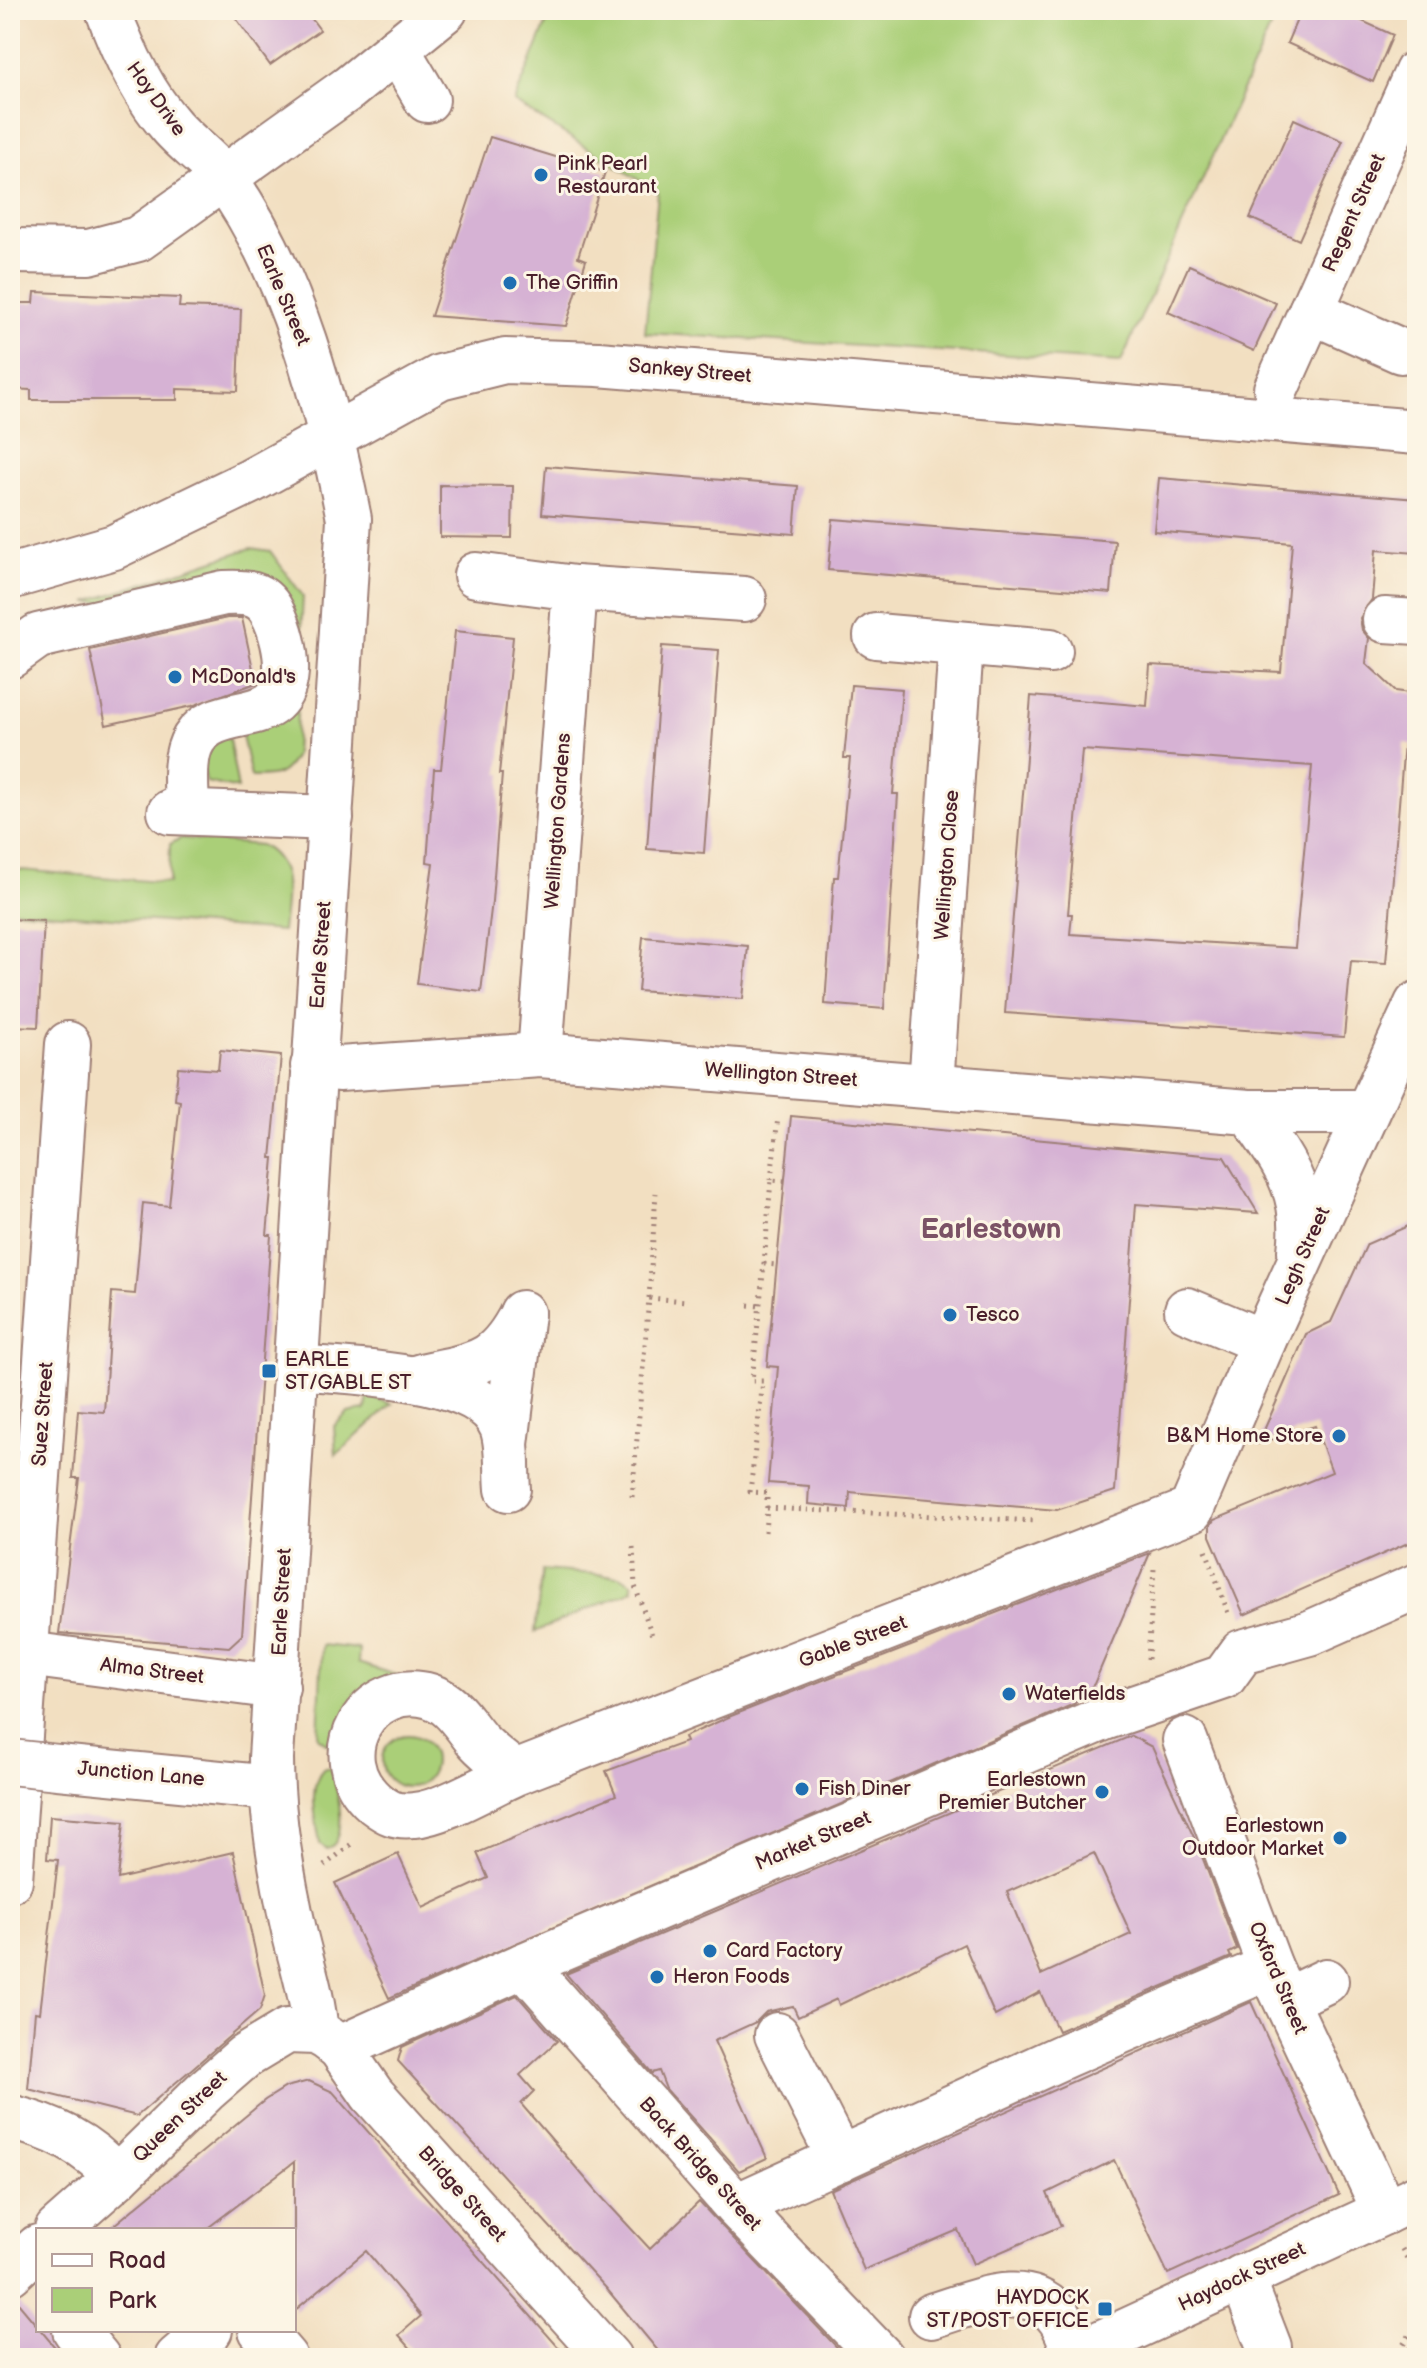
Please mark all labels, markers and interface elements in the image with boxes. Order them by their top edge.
street label: Hoy Drive [121,57,191,141]
street label: Regent Street [1317,150,1391,276]
place label: Pink Pearl Restaurant [557,152,657,199]
marker: Pink Pearl Restaurant [532,166,550,184]
street label: Earle Street [251,241,315,349]
place label: The Griffin [526,271,618,295]
marker: The Griffin [501,274,519,292]
street label: Sankey Street [627,354,753,388]
place label: McDonald's [191,665,296,689]
marker: McDonald's [166,668,184,686]
street label: Wellington Gardens [540,732,576,910]
street label: Wellington Close [930,789,964,941]
street label: Earle Street [305,900,337,1010]
street label: Wellington Street [704,1058,858,1092]
street label: Legh Street [1271,1203,1335,1309]
district label: Earlestown [921,1213,1061,1246]
place label: Tesco [966,1303,1020,1327]
marker: Tesco [941,1306,959,1324]
place label: EARLE ST/GABLE ST [285,1348,412,1395]
street label: Suez Street [27,1361,59,1467]
marker: EARLE ST/GABLE ST [260,1362,278,1380]
place label: B&M Home Store [1166,1424,1323,1448]
marker: B&M Home Store [1330,1427,1348,1445]
street label: Earle Street [267,1548,297,1656]
street label: Gable Street [796,1610,910,1674]
street label: Alma Street [99,1653,205,1689]
place label: Waterfields [1025,1682,1125,1706]
marker: Waterfields [1000,1685,1018,1703]
street label: Junction Lane [76,1756,206,1792]
place label: Earlestown Premier Butcher [938,1768,1087,1815]
place label: Fish Diner [818,1777,911,1801]
marker: Fish Diner [793,1780,811,1798]
marker: Earlestown Premier Butcher [1093,1783,1111,1801]
street label: Market Street [752,1806,874,1876]
place label: Earlestown Outdoor Market [1182,1814,1324,1861]
marker: Earlestown Outdoor Market [1331,1829,1349,1847]
street label: Oxford Street [1244,1918,1312,2038]
place label: Card Factory [726,1939,843,1963]
marker: Card Factory [701,1942,719,1960]
place label: Heron Foods [673,1965,790,1989]
marker: Heron Foods [648,1968,666,1986]
street label: Queen Street [128,2066,232,2168]
street label: Back Bridge Street [634,2092,766,2236]
street label: Bridge Street [413,2141,511,2247]
legend [36,2228,296,2332]
street label: Haydock Street [1175,2237,1309,2317]
text: Road [108,2246,166,2275]
text: Park [108,2286,156,2315]
place label: HAYDOCK ST/POST OFFICE [927,2286,1089,2333]
marker: HAYDOCK ST/POST OFFICE [1096,2300,1114,2318]

